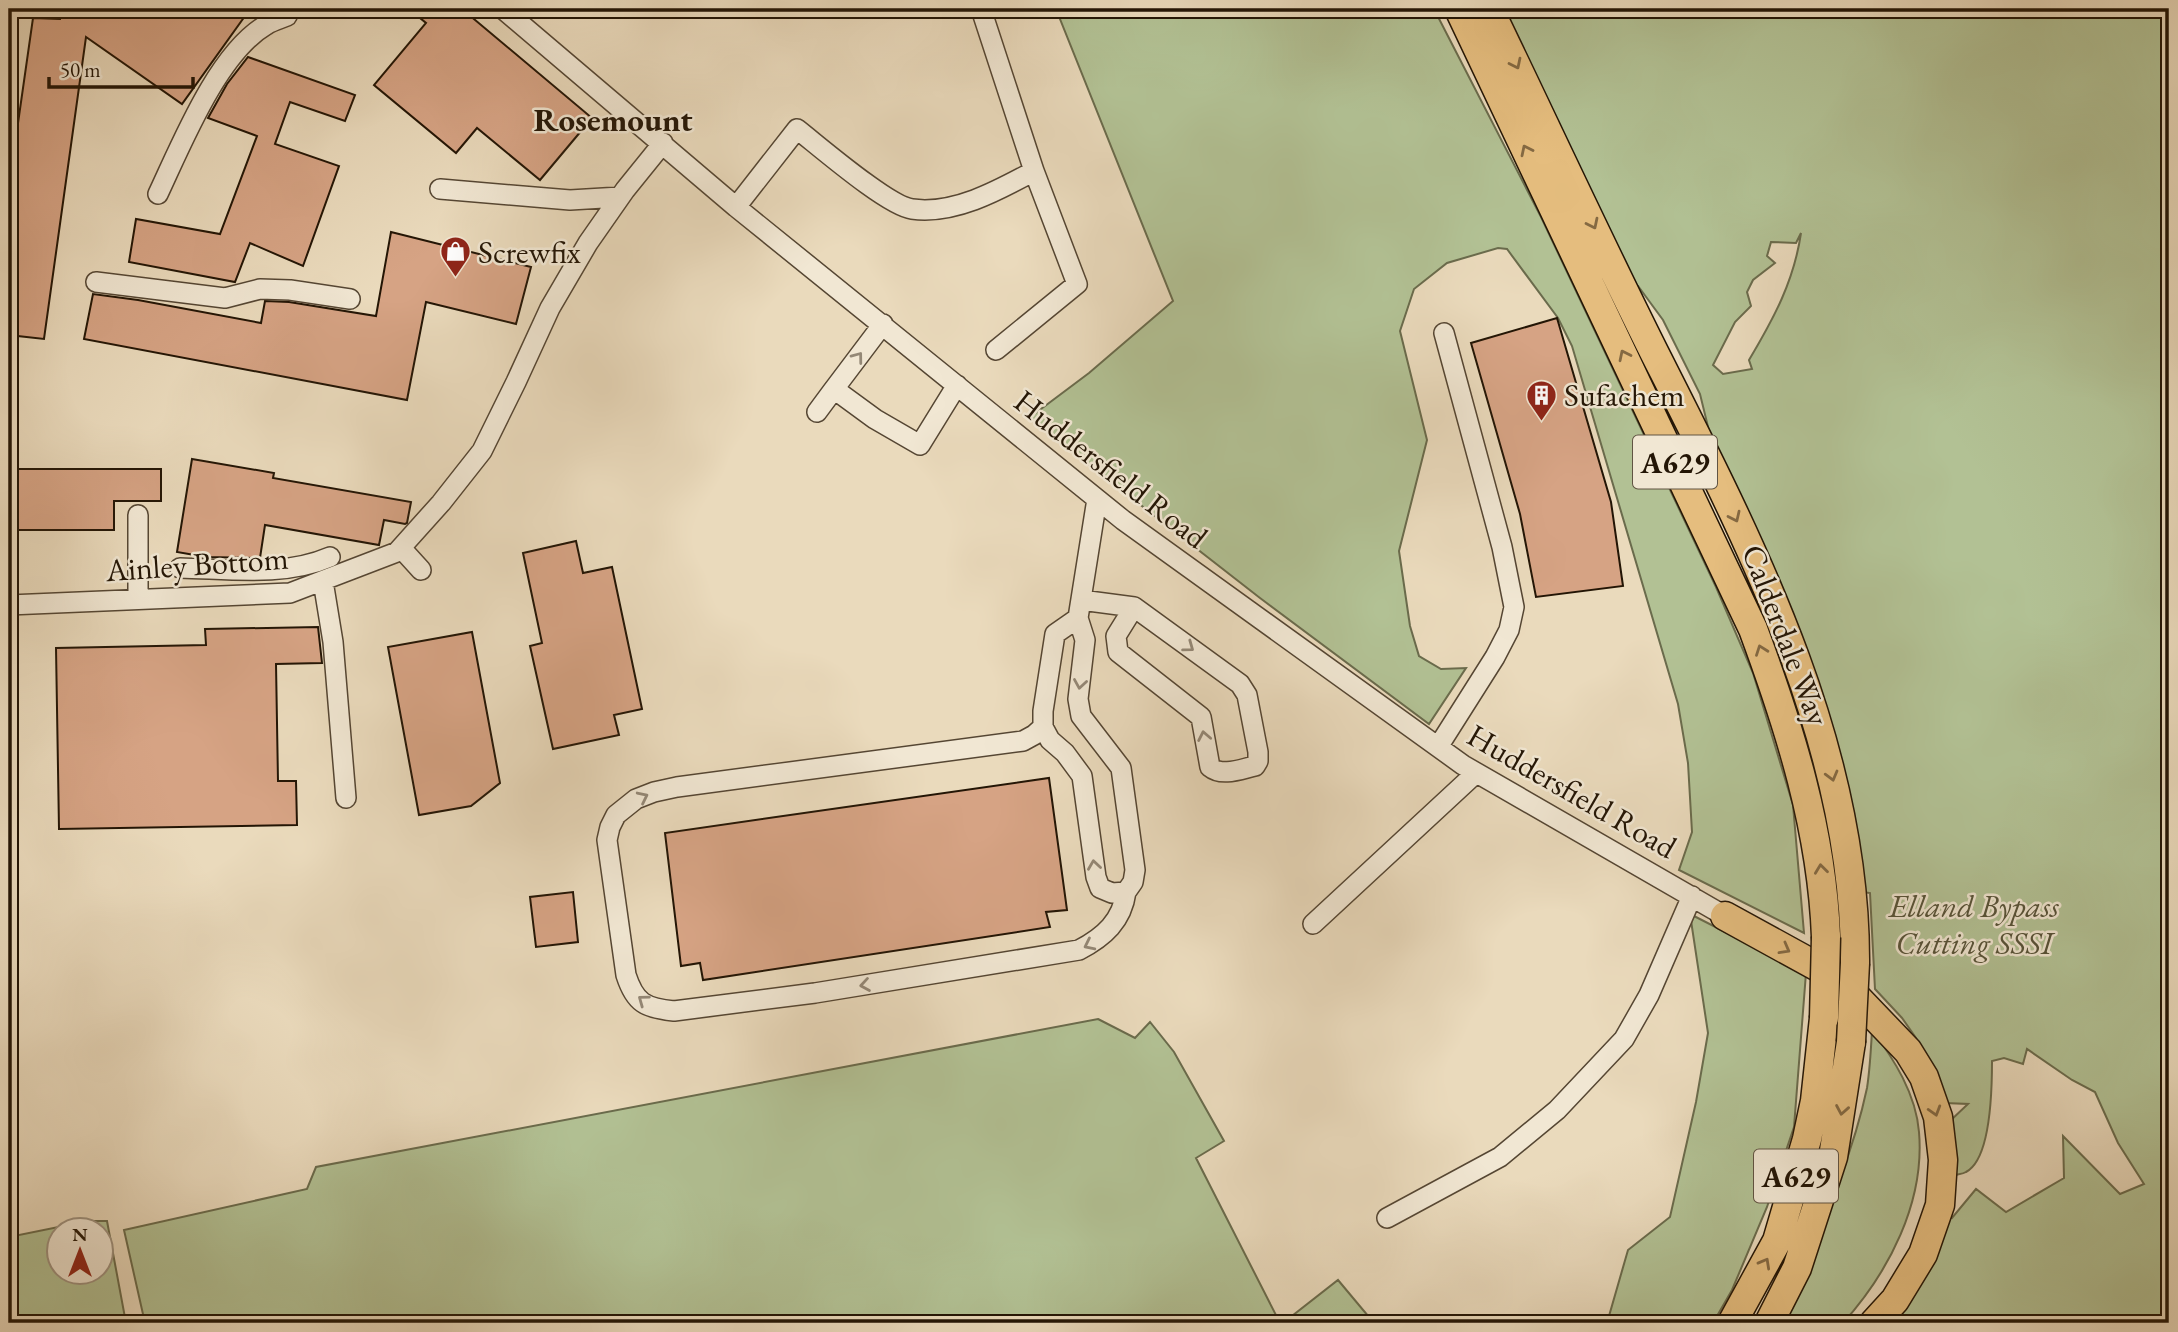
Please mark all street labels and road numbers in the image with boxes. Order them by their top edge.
street label: Huddersfield Road [1005,380,1217,558]
road number: A629 [1633,436,1717,489]
street label: Ainley Bottom [103,537,290,591]
street label: Calderdale Way [1732,538,1840,732]
street label: Huddersfield Road [1460,714,1685,868]
road number: A629 [1754,1150,1838,1202]

